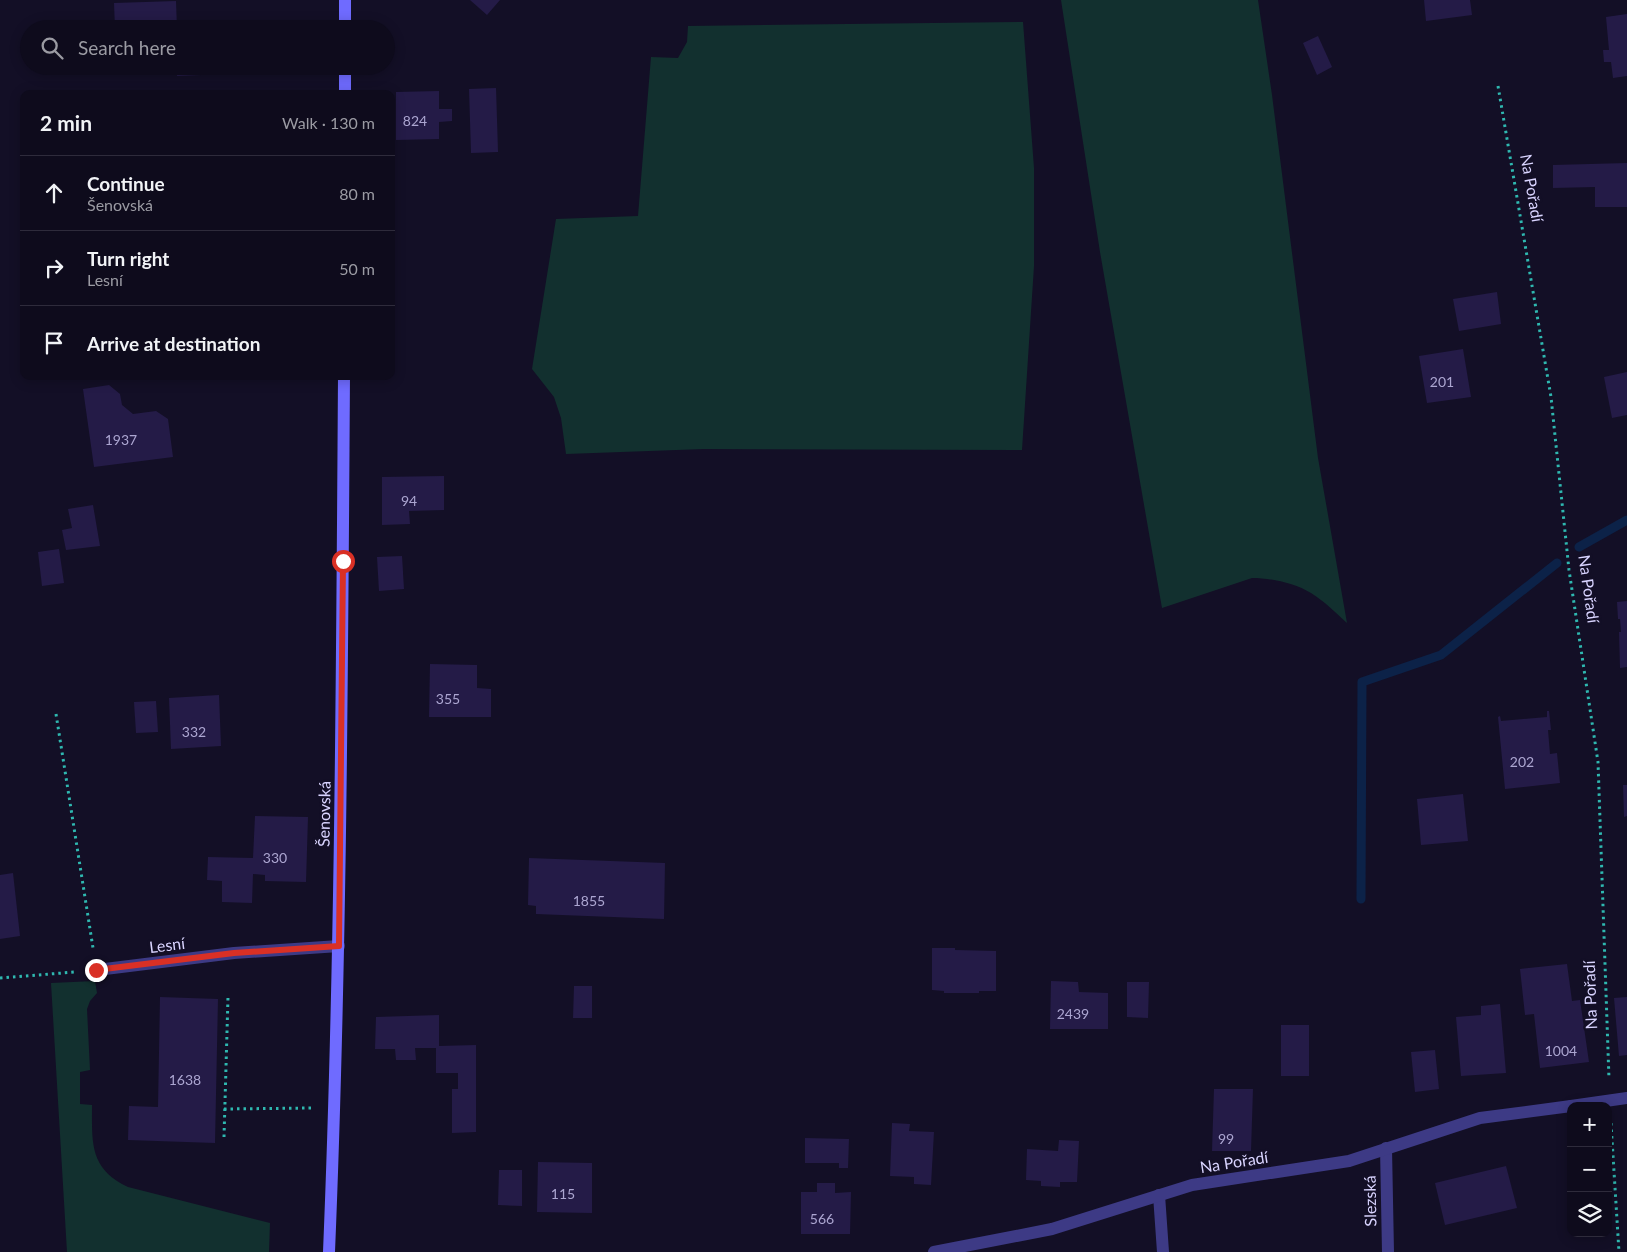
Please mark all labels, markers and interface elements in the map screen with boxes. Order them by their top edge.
search box [20,20,395,75]
icon: search [38,34,66,62]
text: Search here [78,36,176,59]
text: 2 min [40,110,92,135]
house number: 824 [403,112,427,129]
text: Walk · 130 m [282,113,375,132]
street label: Na Pořadí [1517,152,1548,225]
text: Continue [87,172,165,195]
icon: ahead [40,179,68,207]
text: 80 m [339,184,375,203]
text: Šenovská [87,195,153,214]
text: Turn right [87,247,169,270]
icon: right [40,254,68,282]
text: 50 m [339,259,375,278]
text: Lesní [87,270,123,289]
icon: arrive [40,329,68,357]
text: Arrive at destination [87,332,260,355]
house number: 201 [1430,373,1454,390]
house number: 1937 [105,431,137,448]
house number: 94 [401,492,417,509]
route start [332,550,355,573]
street label: Na Pořadí [1575,554,1604,625]
house number: 355 [436,690,460,707]
house number: 332 [182,723,206,740]
house number: 202 [1510,753,1534,770]
street label: Šenovská [313,781,334,847]
house number: 330 [263,849,287,866]
house number: 1855 [573,892,605,909]
street label: Lesní [148,933,187,956]
route end [85,959,108,982]
street label: Na Pořadí [1579,959,1600,1030]
house number: 2439 [1057,1005,1089,1022]
house number: 1004 [1545,1042,1577,1059]
house number: 1638 [169,1071,201,1088]
map controls [1567,1102,1612,1237]
button: + [1567,1102,1612,1147]
house number: 99 [1218,1130,1234,1147]
street label: Na Pořadí [1198,1147,1270,1176]
button: − [1567,1147,1612,1192]
street label: Slezská [1360,1175,1379,1227]
house number: 115 [551,1185,575,1202]
button: layers [1567,1192,1612,1237]
house number: 566 [810,1210,834,1227]

